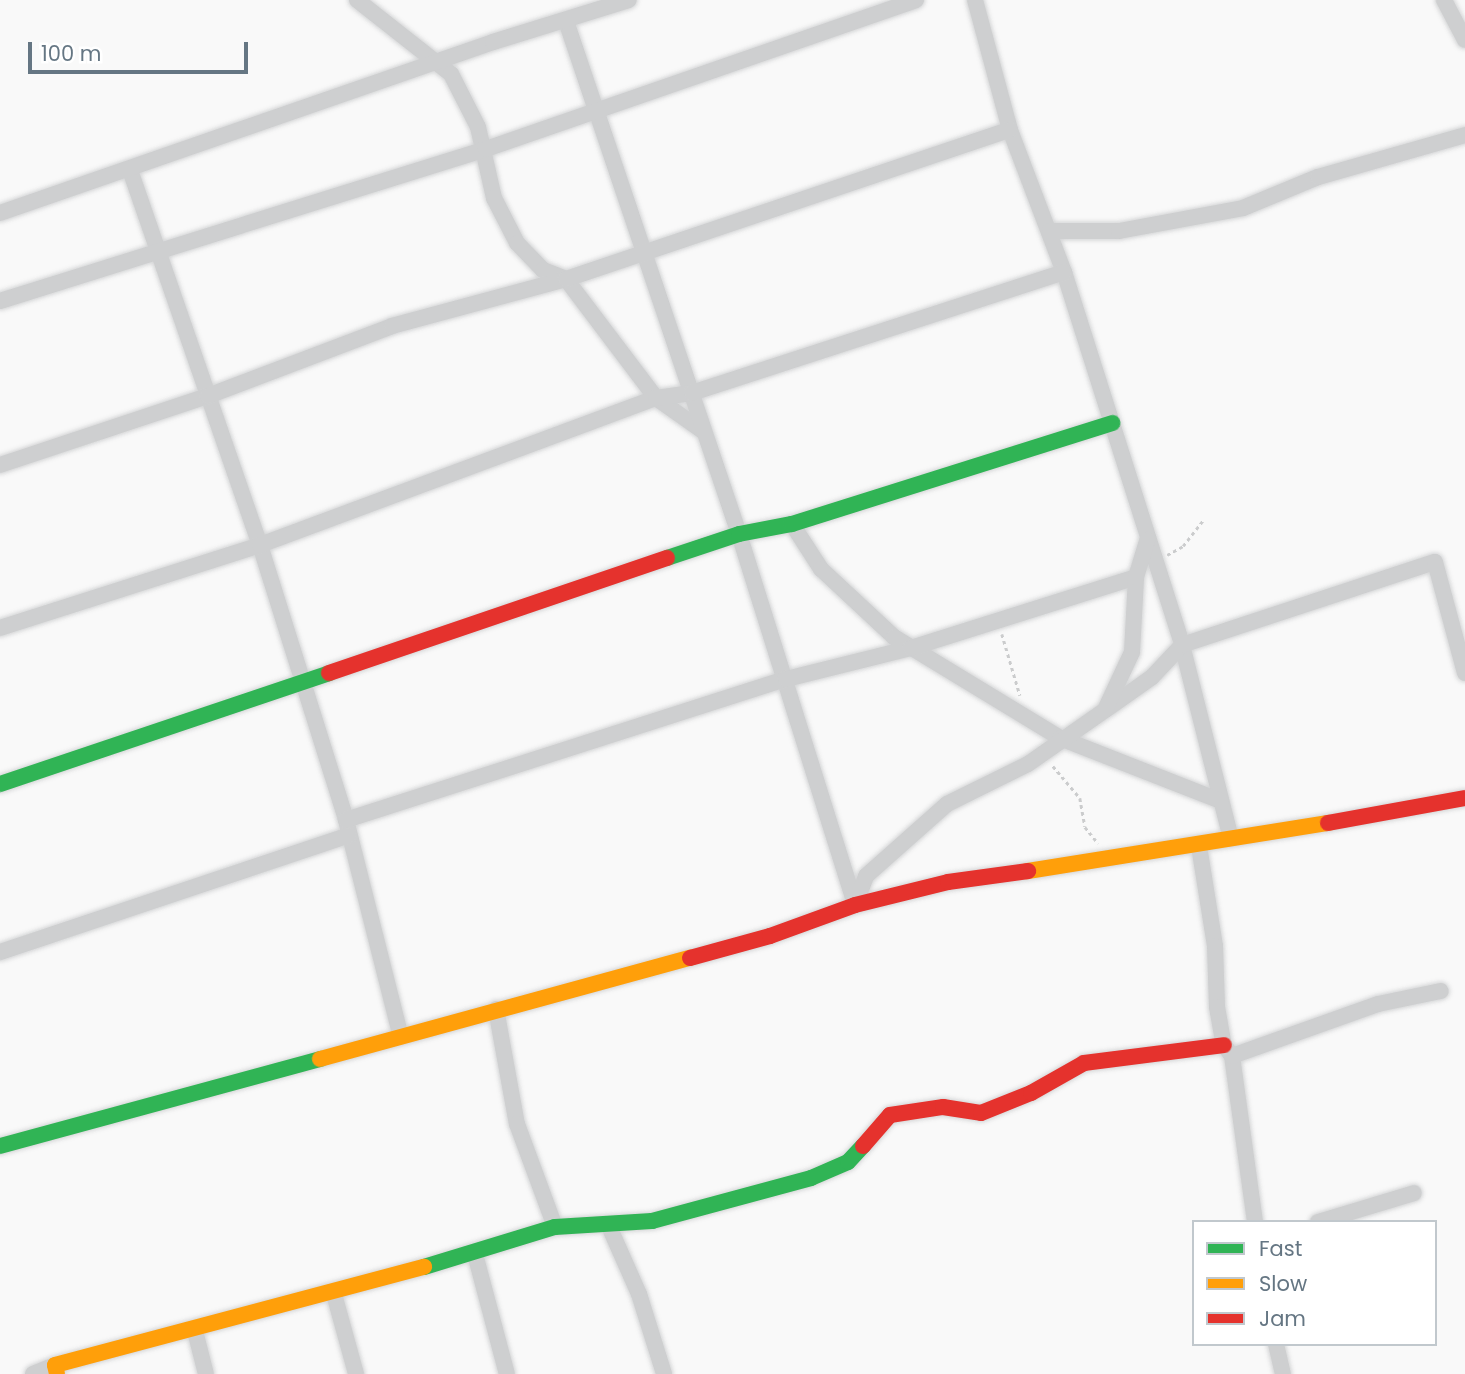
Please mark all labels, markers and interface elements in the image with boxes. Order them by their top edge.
scale bar [32,28,252,72]
text: 100 m [41,39,101,68]
legend [1192,1220,1437,1346]
text: Fast [1259,1234,1302,1263]
text: Slow [1259,1269,1307,1298]
text: Jam [1259,1304,1306,1333]

